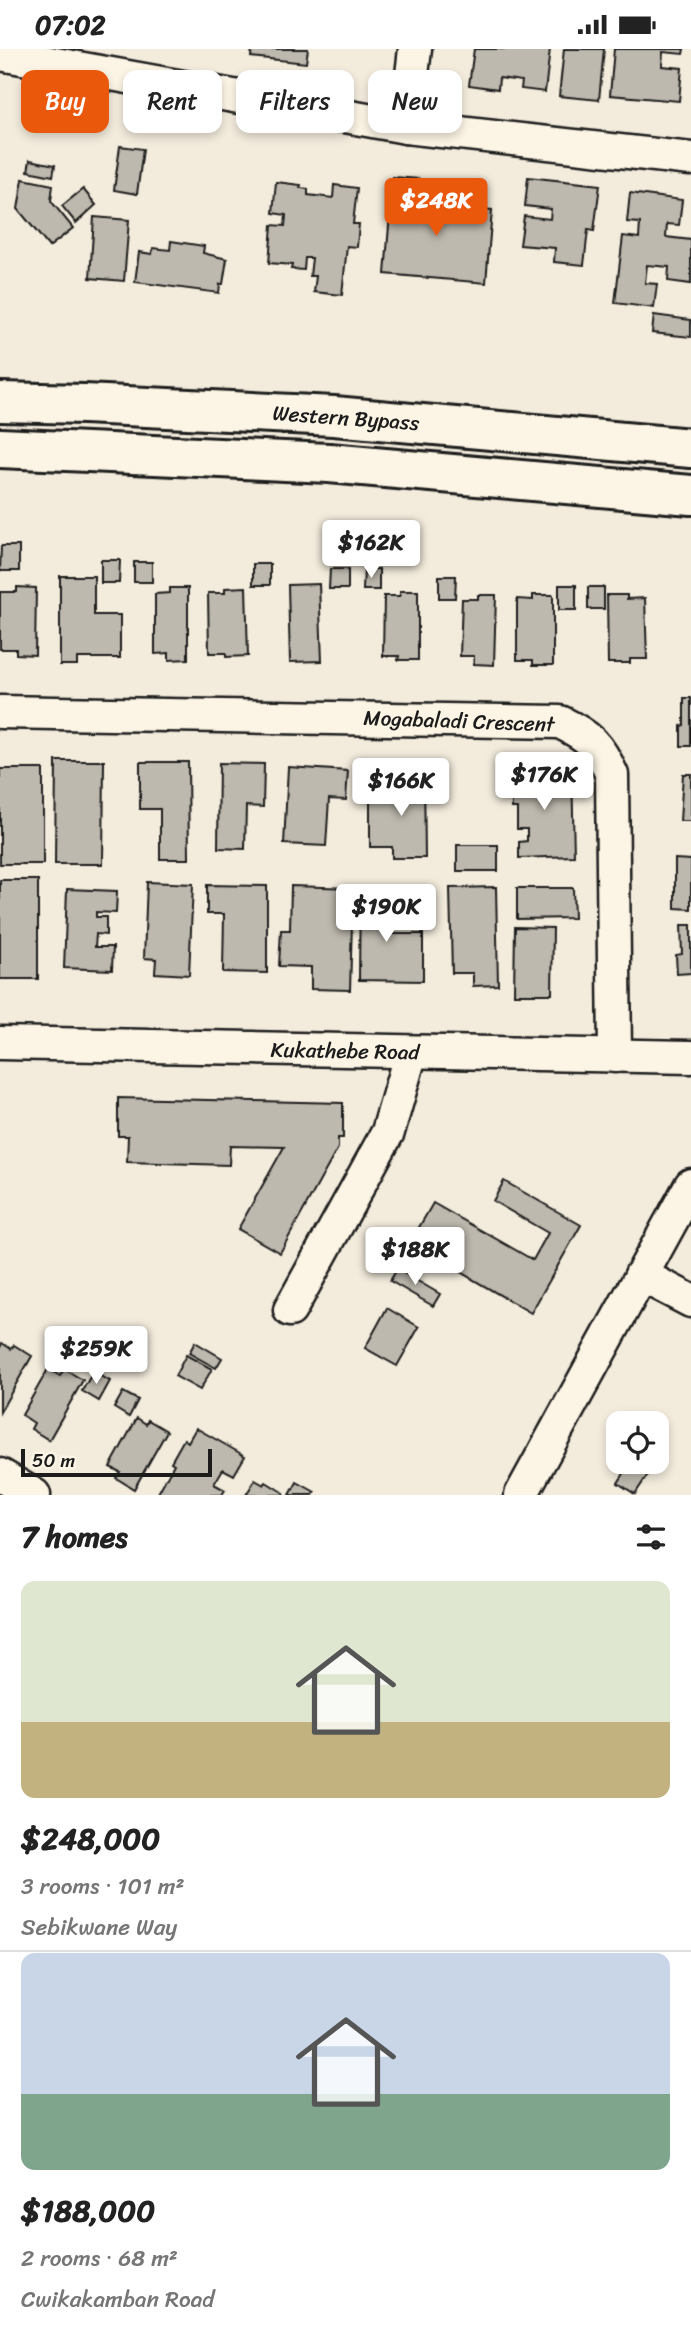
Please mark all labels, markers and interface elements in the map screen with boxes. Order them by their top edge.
text: 07:02 [35,2,106,48]
chip: Buy [21,70,109,133]
chip: Rent [123,70,222,133]
chip: Filters [236,70,354,133]
chip: New [368,70,462,133]
pin: $248K [387,179,485,238]
text: $248K [401,180,471,221]
street label: Western Bypass [271,394,421,442]
pin: $162K [322,521,420,580]
text: $162K [338,522,404,563]
street label: Mogabaladi Crescent [363,699,557,743]
pin: $176K [495,753,593,812]
text: $176K [511,754,577,795]
pin: $166K [352,759,450,818]
text: $166K [368,760,434,801]
pin: $190K [337,885,435,944]
text: $190K [352,886,420,927]
street label: Kukathebe Road [270,1031,422,1071]
pin: $188K [366,1227,464,1287]
text: $188K [381,1229,449,1270]
pin: $259K [47,1327,145,1386]
text: $259K [61,1328,131,1369]
map controls [606,1411,669,1474]
button: locate [606,1411,669,1474]
text: 50 m [32,1444,75,1477]
scale bar [21,1446,212,1478]
text: 7 homes [21,1510,128,1564]
icon: filters [632,1518,670,1556]
icon: home [283,1627,409,1753]
text: $248,000 [21,1812,160,1866]
text: 3 rooms · 101 m² [21,1866,185,1907]
text: Sebikwane Way [21,1907,177,1948]
icon: home [283,1999,409,2125]
text: $188,000 [21,2184,155,2238]
text: 2 rooms · 68 m² [21,2238,178,2279]
text: Cwikakamban Road [21,2279,214,2320]

